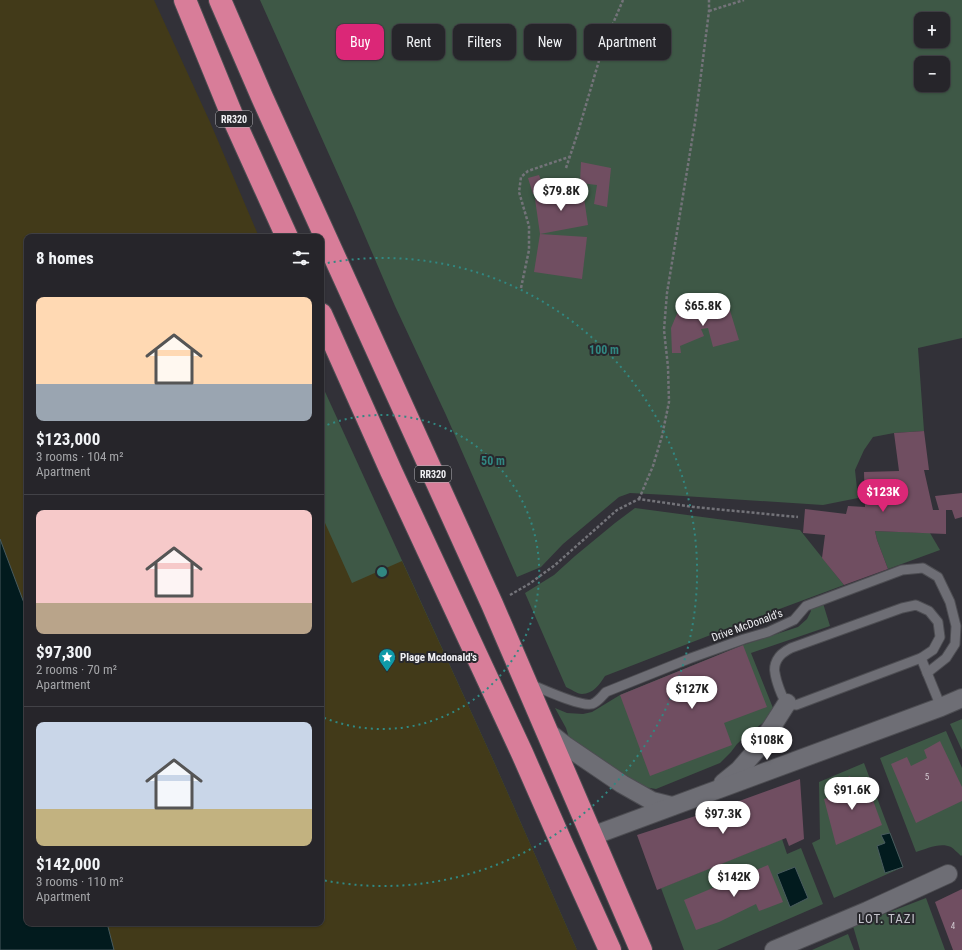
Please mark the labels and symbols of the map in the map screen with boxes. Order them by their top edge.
road number: RR320 [216,111,252,127]
pin: $79.8K [528,178,594,212]
pin: $65.8K [670,293,736,327]
text: 100 m [589,343,619,357]
text: 50 m [481,454,505,468]
road number: RR320 [415,466,451,482]
pin: $123K [855,479,911,513]
centre of rings [375,565,389,579]
street label: Drive McDonald's [710,607,785,644]
place icon: Plage Mcdonald's [377,647,397,672]
place label: Plage Mcdonald's [400,651,477,664]
pin: $127K [664,676,720,710]
pin: $108K [739,727,795,761]
house number: 5 [925,772,930,782]
pin: $91.6K [819,777,885,811]
pin: $97.3K [690,801,756,835]
pin: $142K [706,864,762,898]
district label: LOT. TAZI [858,911,916,926]
house number: 4 [951,921,956,931]

